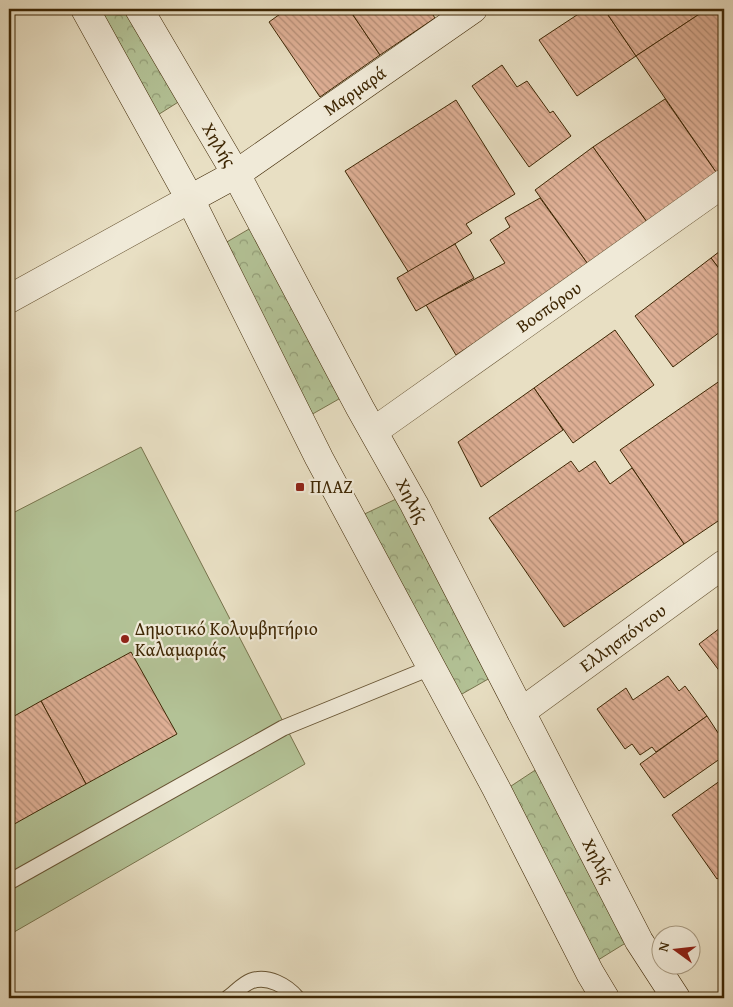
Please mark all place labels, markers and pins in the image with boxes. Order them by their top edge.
place label: ΠΛΑΖ [310,473,353,500]
marker: ΠΛΑΖ [294,481,306,493]
place label: Δημοτικό Κολυμβητήριο Καλαμαριάς [135,615,318,663]
marker: Δημοτικό Κολυμβητήριο Καλαμαριάς [119,633,131,645]

